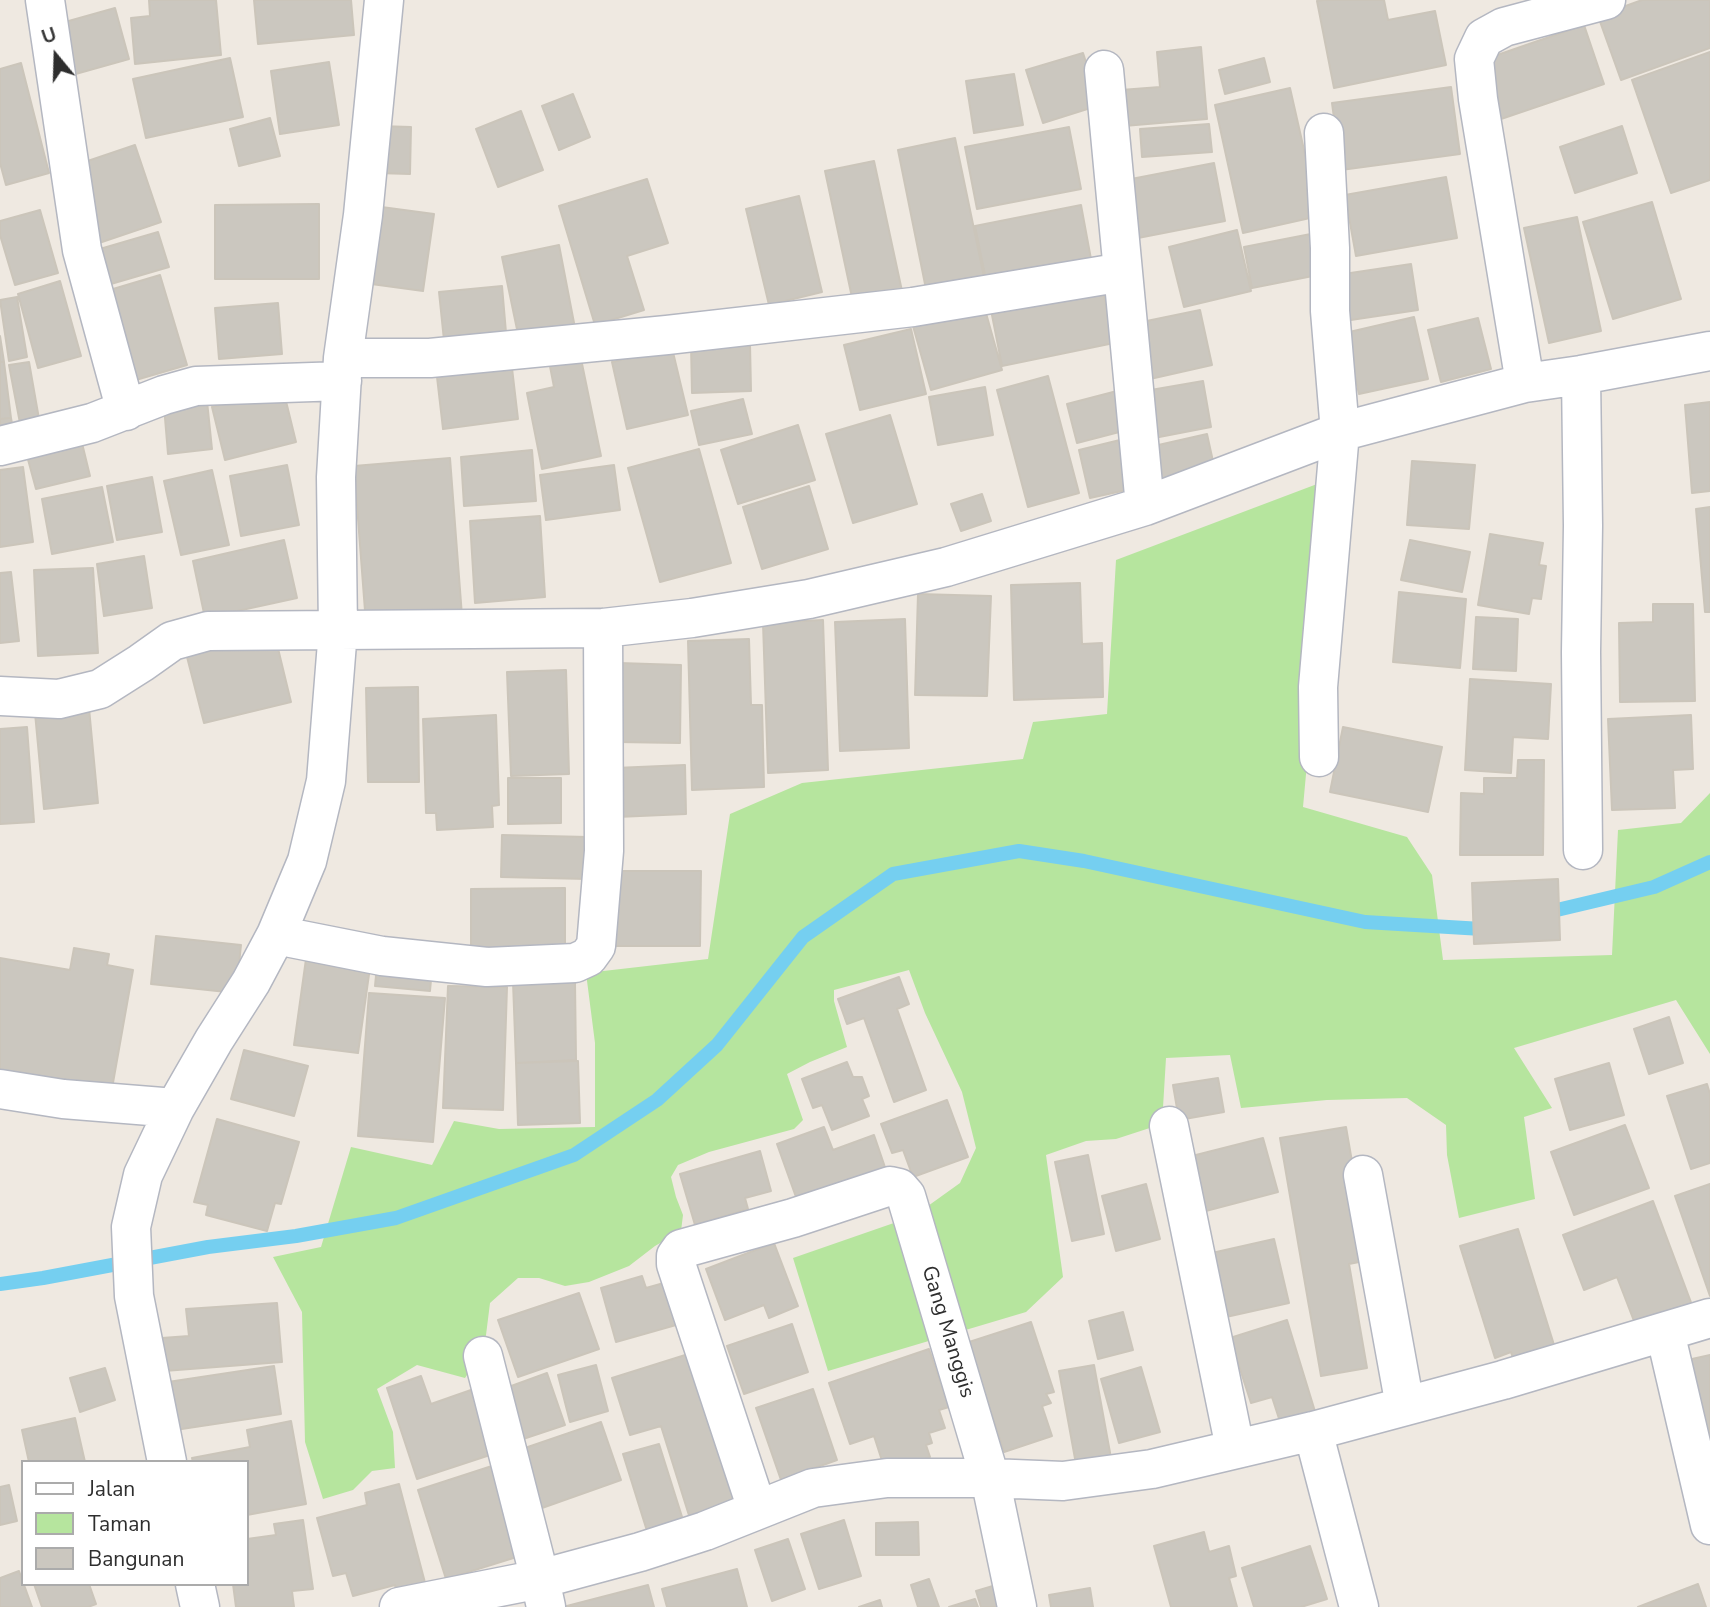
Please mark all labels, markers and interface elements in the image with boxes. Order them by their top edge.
north arrow [21,21,91,91]
text: U [38,22,60,51]
street label: Gang Manggis [915,1263,979,1401]
legend [21,1460,248,1586]
text: Jalan [88,1475,135,1503]
text: Taman [88,1510,151,1538]
text: Bangunan [88,1545,184,1573]

